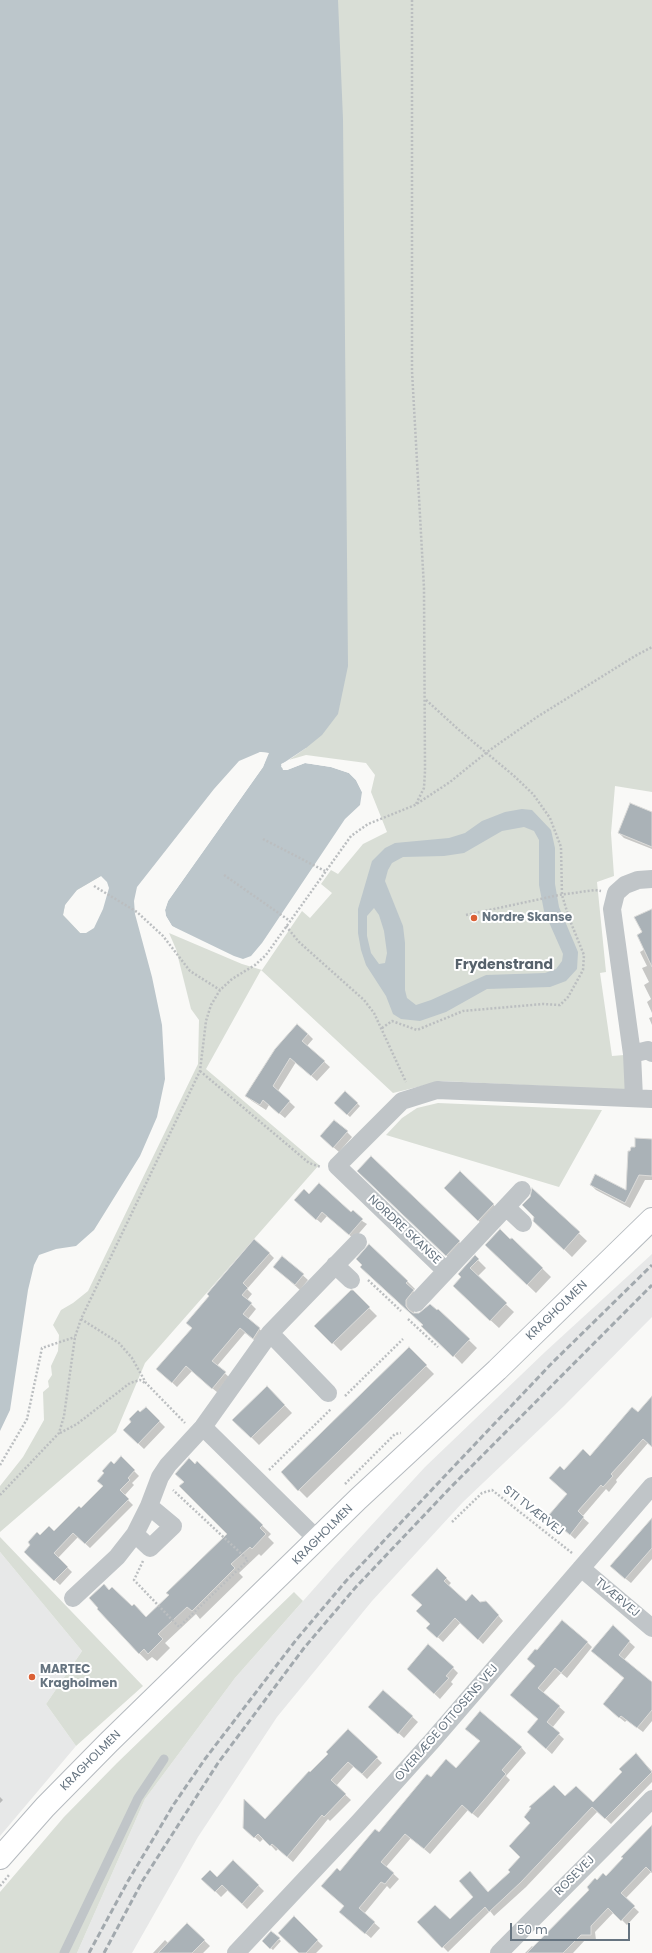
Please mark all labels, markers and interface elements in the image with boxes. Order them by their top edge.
place label: Nordre Skanse [482,911,572,925]
marker: Nordre Skanse [469,913,479,923]
district label: Frydenstrand [455,957,553,973]
street label: NORDRE SKANSE [365,1193,443,1267]
street label: KRAGHOLMEN [523,1278,591,1344]
street label: STI TVÆRVEJ [500,1483,566,1539]
street label: KRAGHOLMEN [290,1502,356,1568]
street label: TVÆRVEJ [592,1575,642,1621]
street label: OVERLÆGE OTTOSENS VEJ [392,1662,502,1784]
place label: MARTEC Kragholmen [40,1663,117,1691]
marker: MARTEC Kragholmen [27,1672,37,1682]
street label: KRAGHOLMEN [58,1728,124,1794]
street label: ROSEVEJ [552,1853,598,1899]
scale bar [512,1915,632,1941]
text: 50 m [517,1921,548,1938]

